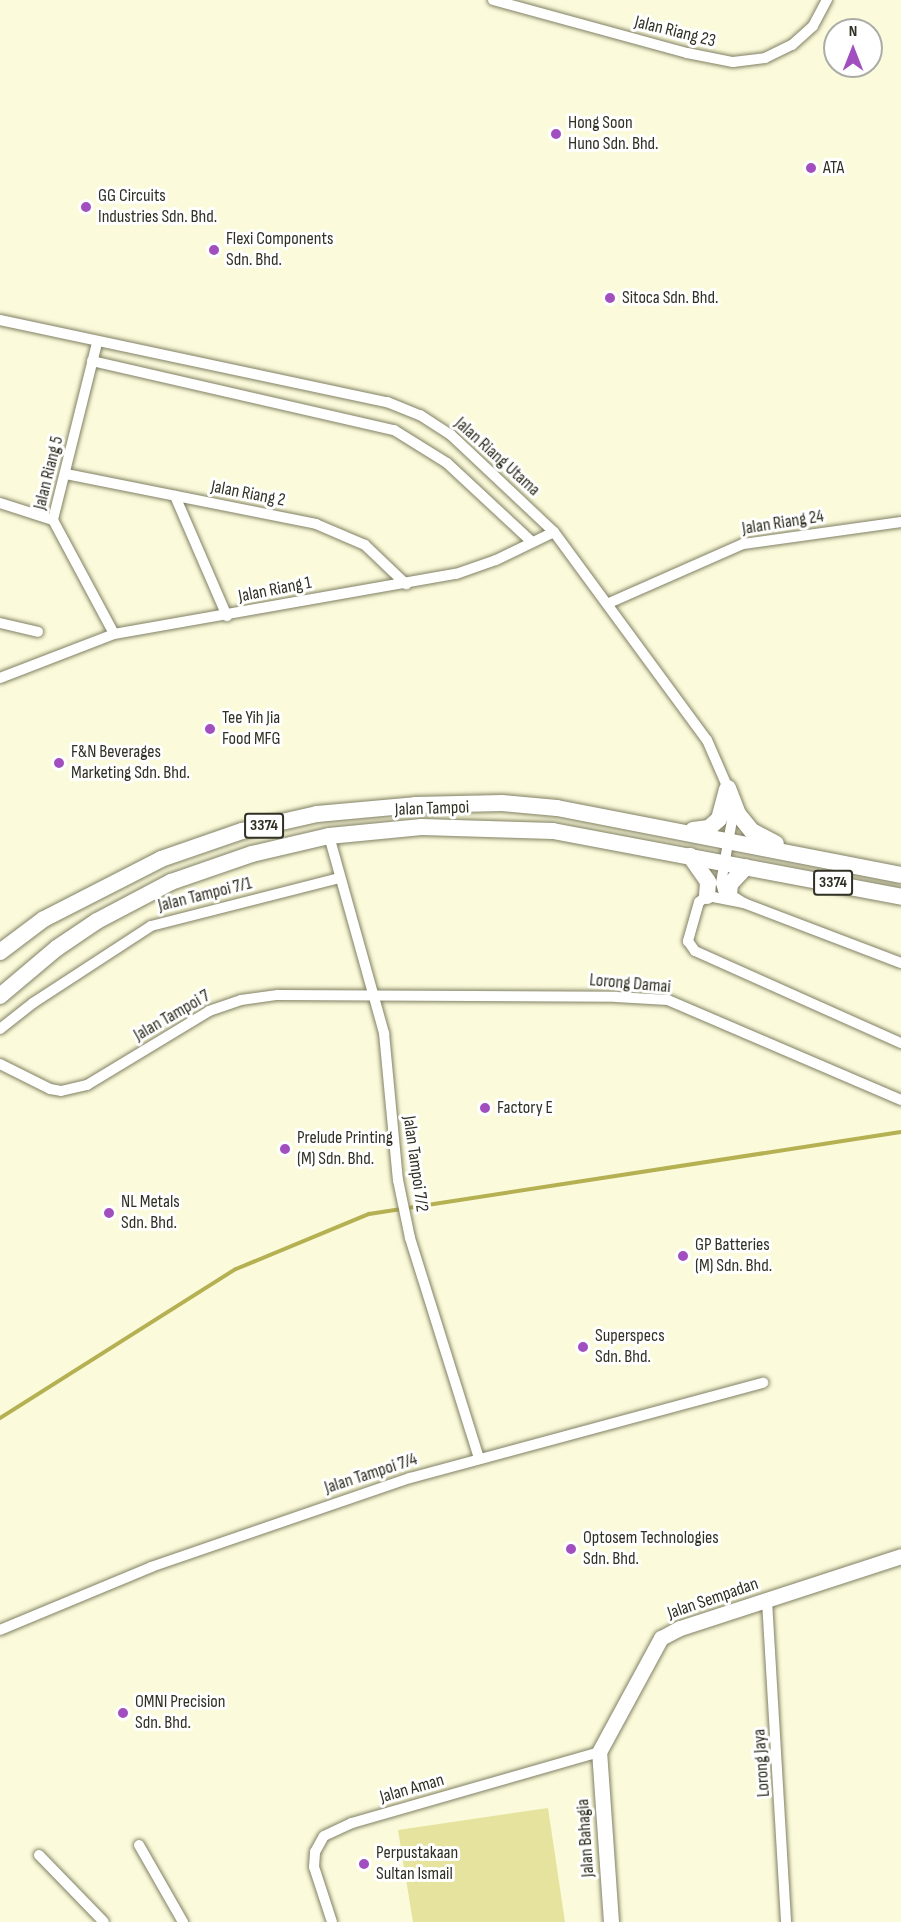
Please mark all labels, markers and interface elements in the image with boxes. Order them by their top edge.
street label: Jalan Riang 23 [632,12,718,52]
north arrow [823,18,883,78]
text: N [849,22,857,41]
place label: Hong Soon Huno Sdn. Bhd. [568,113,659,156]
marker: Hong Soon Huno Sdn. Bhd. [549,127,563,141]
place label: ATA [823,157,844,179]
marker: ATA [804,161,818,175]
place label: GG Circuits Industries Sdn. Bhd. [98,186,217,228]
marker: GG Circuits Industries Sdn. Bhd. [79,200,93,214]
place label: Flexi Components Sdn. Bhd. [226,229,333,272]
marker: Flexi Components Sdn. Bhd. [207,243,221,257]
place label: Sitoca Sdn. Bhd. [622,287,718,309]
marker: Sitoca Sdn. Bhd. [603,291,617,305]
street label: Jalan Riang Utama [450,413,544,501]
street label: Jalan Riang 5 [29,434,69,512]
street label: Jalan Riang 2 [209,476,287,512]
street label: Jalan Riang 24 [741,506,825,540]
street label: Jalan Riang 1 [237,572,313,608]
place label: Tee Yih Jia Food MFG [222,708,280,750]
marker: Tee Yih Jia Food MFG [203,722,217,736]
place label: F&N Beverages Marketing Sdn. Bhd. [71,742,190,784]
marker: F&N Beverages Marketing Sdn. Bhd. [52,756,66,770]
street label: Jalan Tampoi [394,797,470,821]
road number: 3374 [243,813,285,839]
road number: 3374 [812,870,854,896]
street label: Jalan Tampoi 7/1 [156,873,254,917]
street label: Lorong Damai [588,970,672,998]
street label: Jalan Tampoi 7 [130,986,214,1046]
place label: Factory E [497,1097,553,1119]
marker: Factory E [478,1101,492,1115]
street label: Jalan Tampoi 7/2 [398,1115,432,1213]
place label: Prelude Printing (M) Sdn. Bhd. [297,1128,393,1170]
marker: Prelude Printing (M) Sdn. Bhd. [278,1142,292,1156]
place label: NL Metals Sdn. Bhd. [121,1192,180,1234]
marker: NL Metals Sdn. Bhd. [102,1206,116,1220]
place label: GP Batteries (M) Sdn. Bhd. [695,1235,772,1278]
marker: GP Batteries (M) Sdn. Bhd. [676,1249,690,1263]
place label: Superspecs Sdn. Bhd. [595,1326,665,1368]
marker: Superspecs Sdn. Bhd. [576,1340,590,1354]
street label: Jalan Tampoi 7/4 [322,1449,420,1499]
place label: Optosem Technologies Sdn. Bhd. [583,1528,719,1570]
marker: Optosem Technologies Sdn. Bhd. [564,1542,578,1556]
street label: Jalan Sempadan [665,1573,761,1625]
place label: OMNI Precision Sdn. Bhd. [135,1692,225,1734]
marker: OMNI Precision Sdn. Bhd. [116,1706,130,1720]
street label: Lorong Jaya [749,1728,775,1798]
street label: Jalan Aman [377,1770,447,1808]
street label: Jalan Bahagia [572,1798,600,1878]
place label: Perpustakaan Sultan Ismail [376,1843,458,1886]
marker: Perpustakaan Sultan Ismail [357,1857,371,1871]

